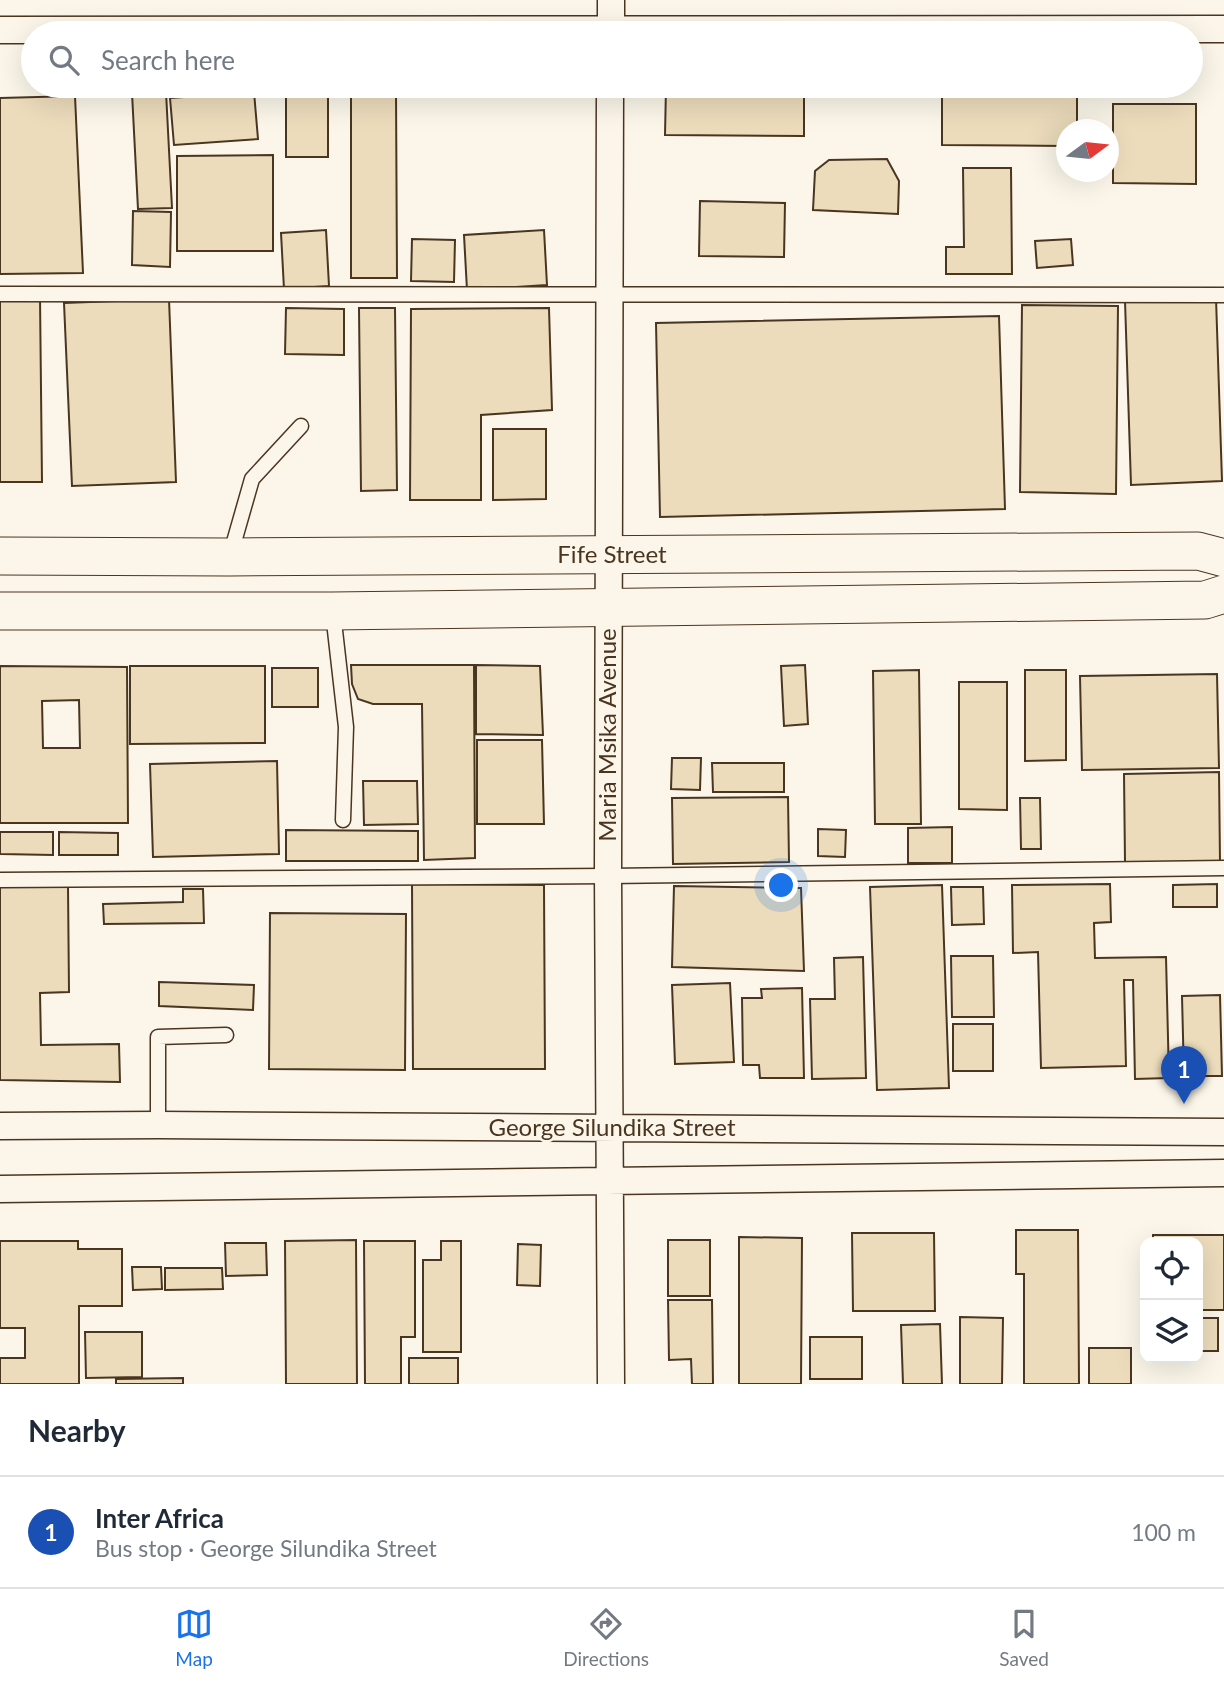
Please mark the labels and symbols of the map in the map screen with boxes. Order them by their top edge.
north arrow [1056,119,1119,182]
street label: Fife Street [557,539,667,568]
street label: Maria Msika Avenue [592,628,621,842]
your location [764,868,798,902]
pin: 1 [1161,1046,1207,1104]
street label: George Silundika Street [489,1112,736,1141]

